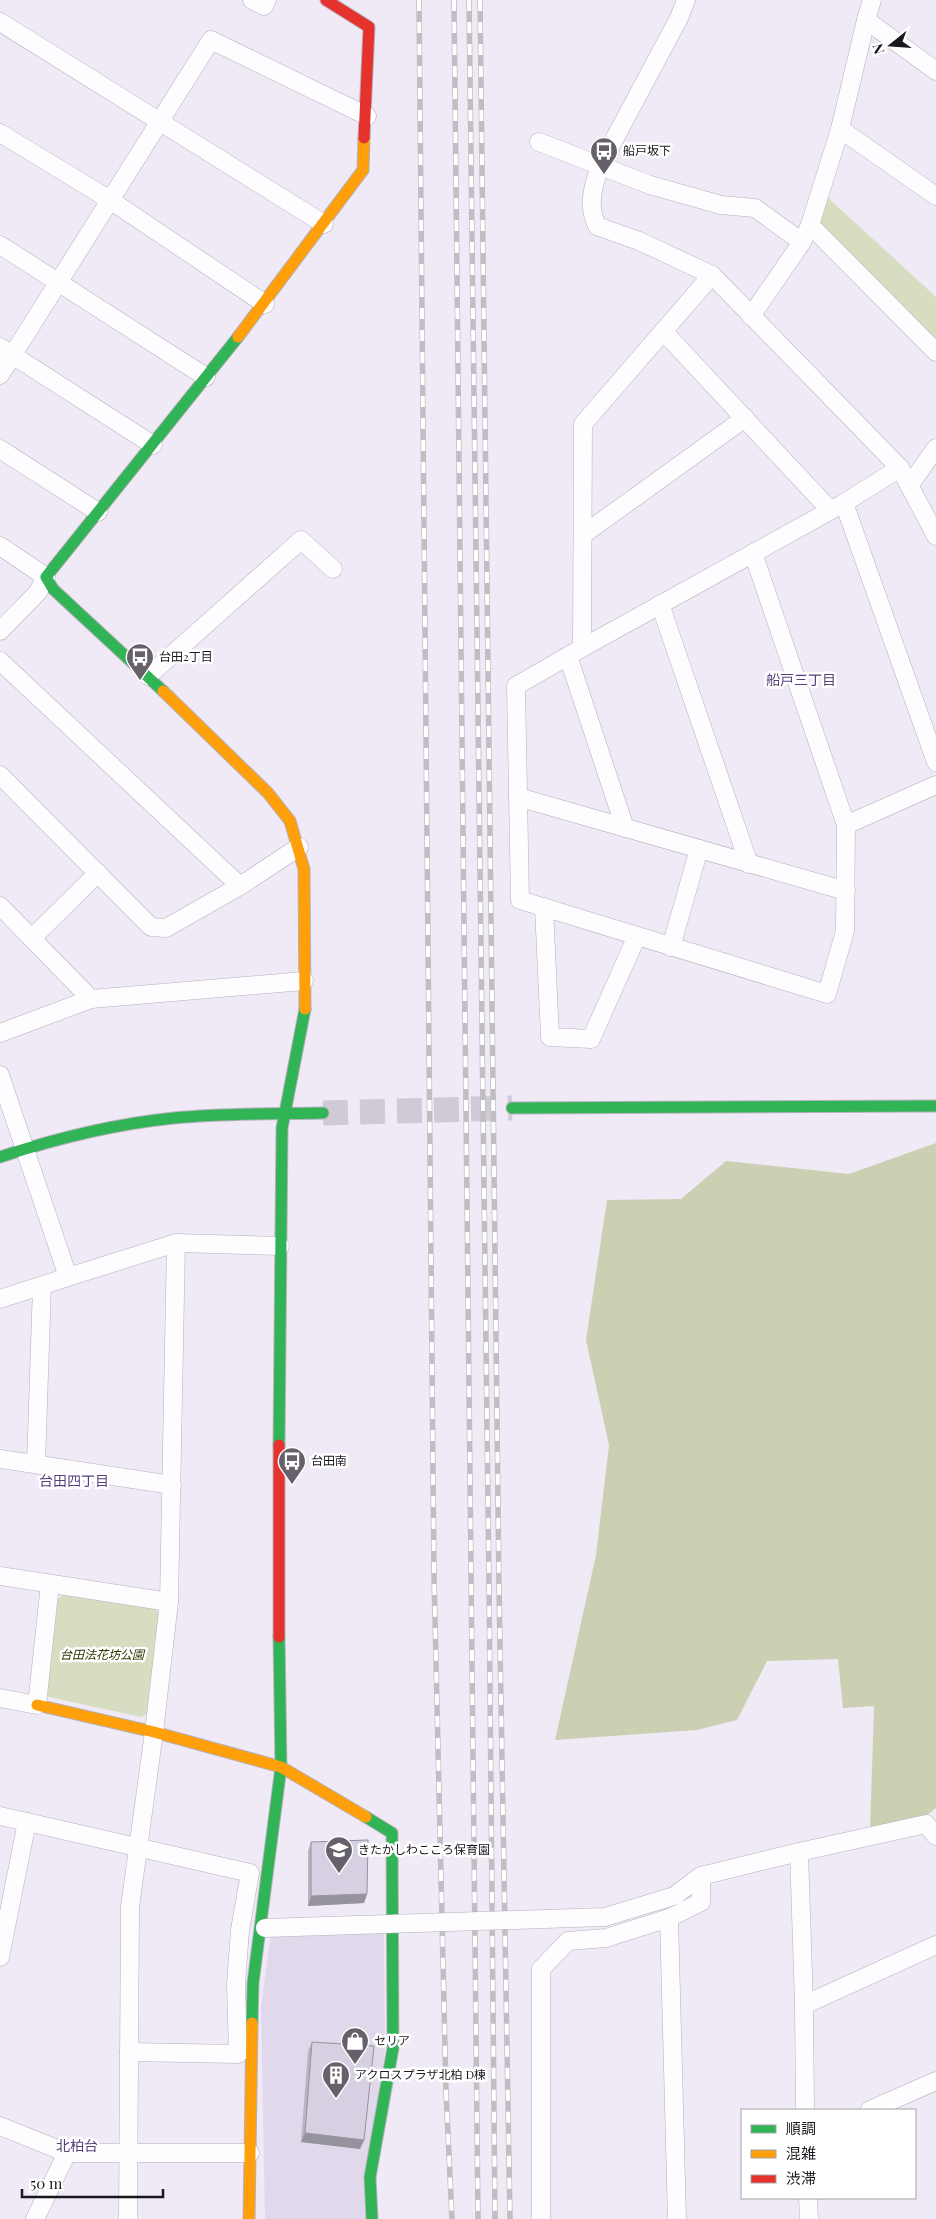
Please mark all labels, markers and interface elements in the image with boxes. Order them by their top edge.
north arrow [866,20,916,70]
text: N [868,41,889,57]
bus stop icon: 船戸坂下 [589,136,619,175]
place label: 船戸坂下 [623,142,671,158]
bus stop icon: 台田2丁目 [125,642,155,681]
place label: 台田2丁目 [159,648,213,664]
district label: 船戸三丁目 [766,670,836,689]
bus stop icon: 台田南 [277,1446,307,1485]
place label: 台田南 [311,1452,347,1468]
district label: 台田四丁目 [39,1471,109,1490]
park label: 台田法花坊公園 [60,1646,146,1662]
school or university icon: きたかしわこころ保育園 [324,1835,354,1874]
place label: きたかしわこころ保育園 [358,1841,490,1857]
shop icon: セリア [340,2026,370,2065]
place label: セリア [374,2032,410,2048]
building icon: アクロスプラザ北柏 D棟 [321,2060,351,2099]
place label: アクロスプラザ北柏 D棟 [355,2066,486,2082]
legend [741,2109,916,2199]
text: 順調 [786,2118,816,2138]
district label: 北柏台 [56,2136,98,2155]
text: 混雑 [786,2143,816,2163]
scale bar [22,2166,164,2198]
text: 渋滞 [786,2168,816,2188]
text: 50 m [30,2173,63,2193]

